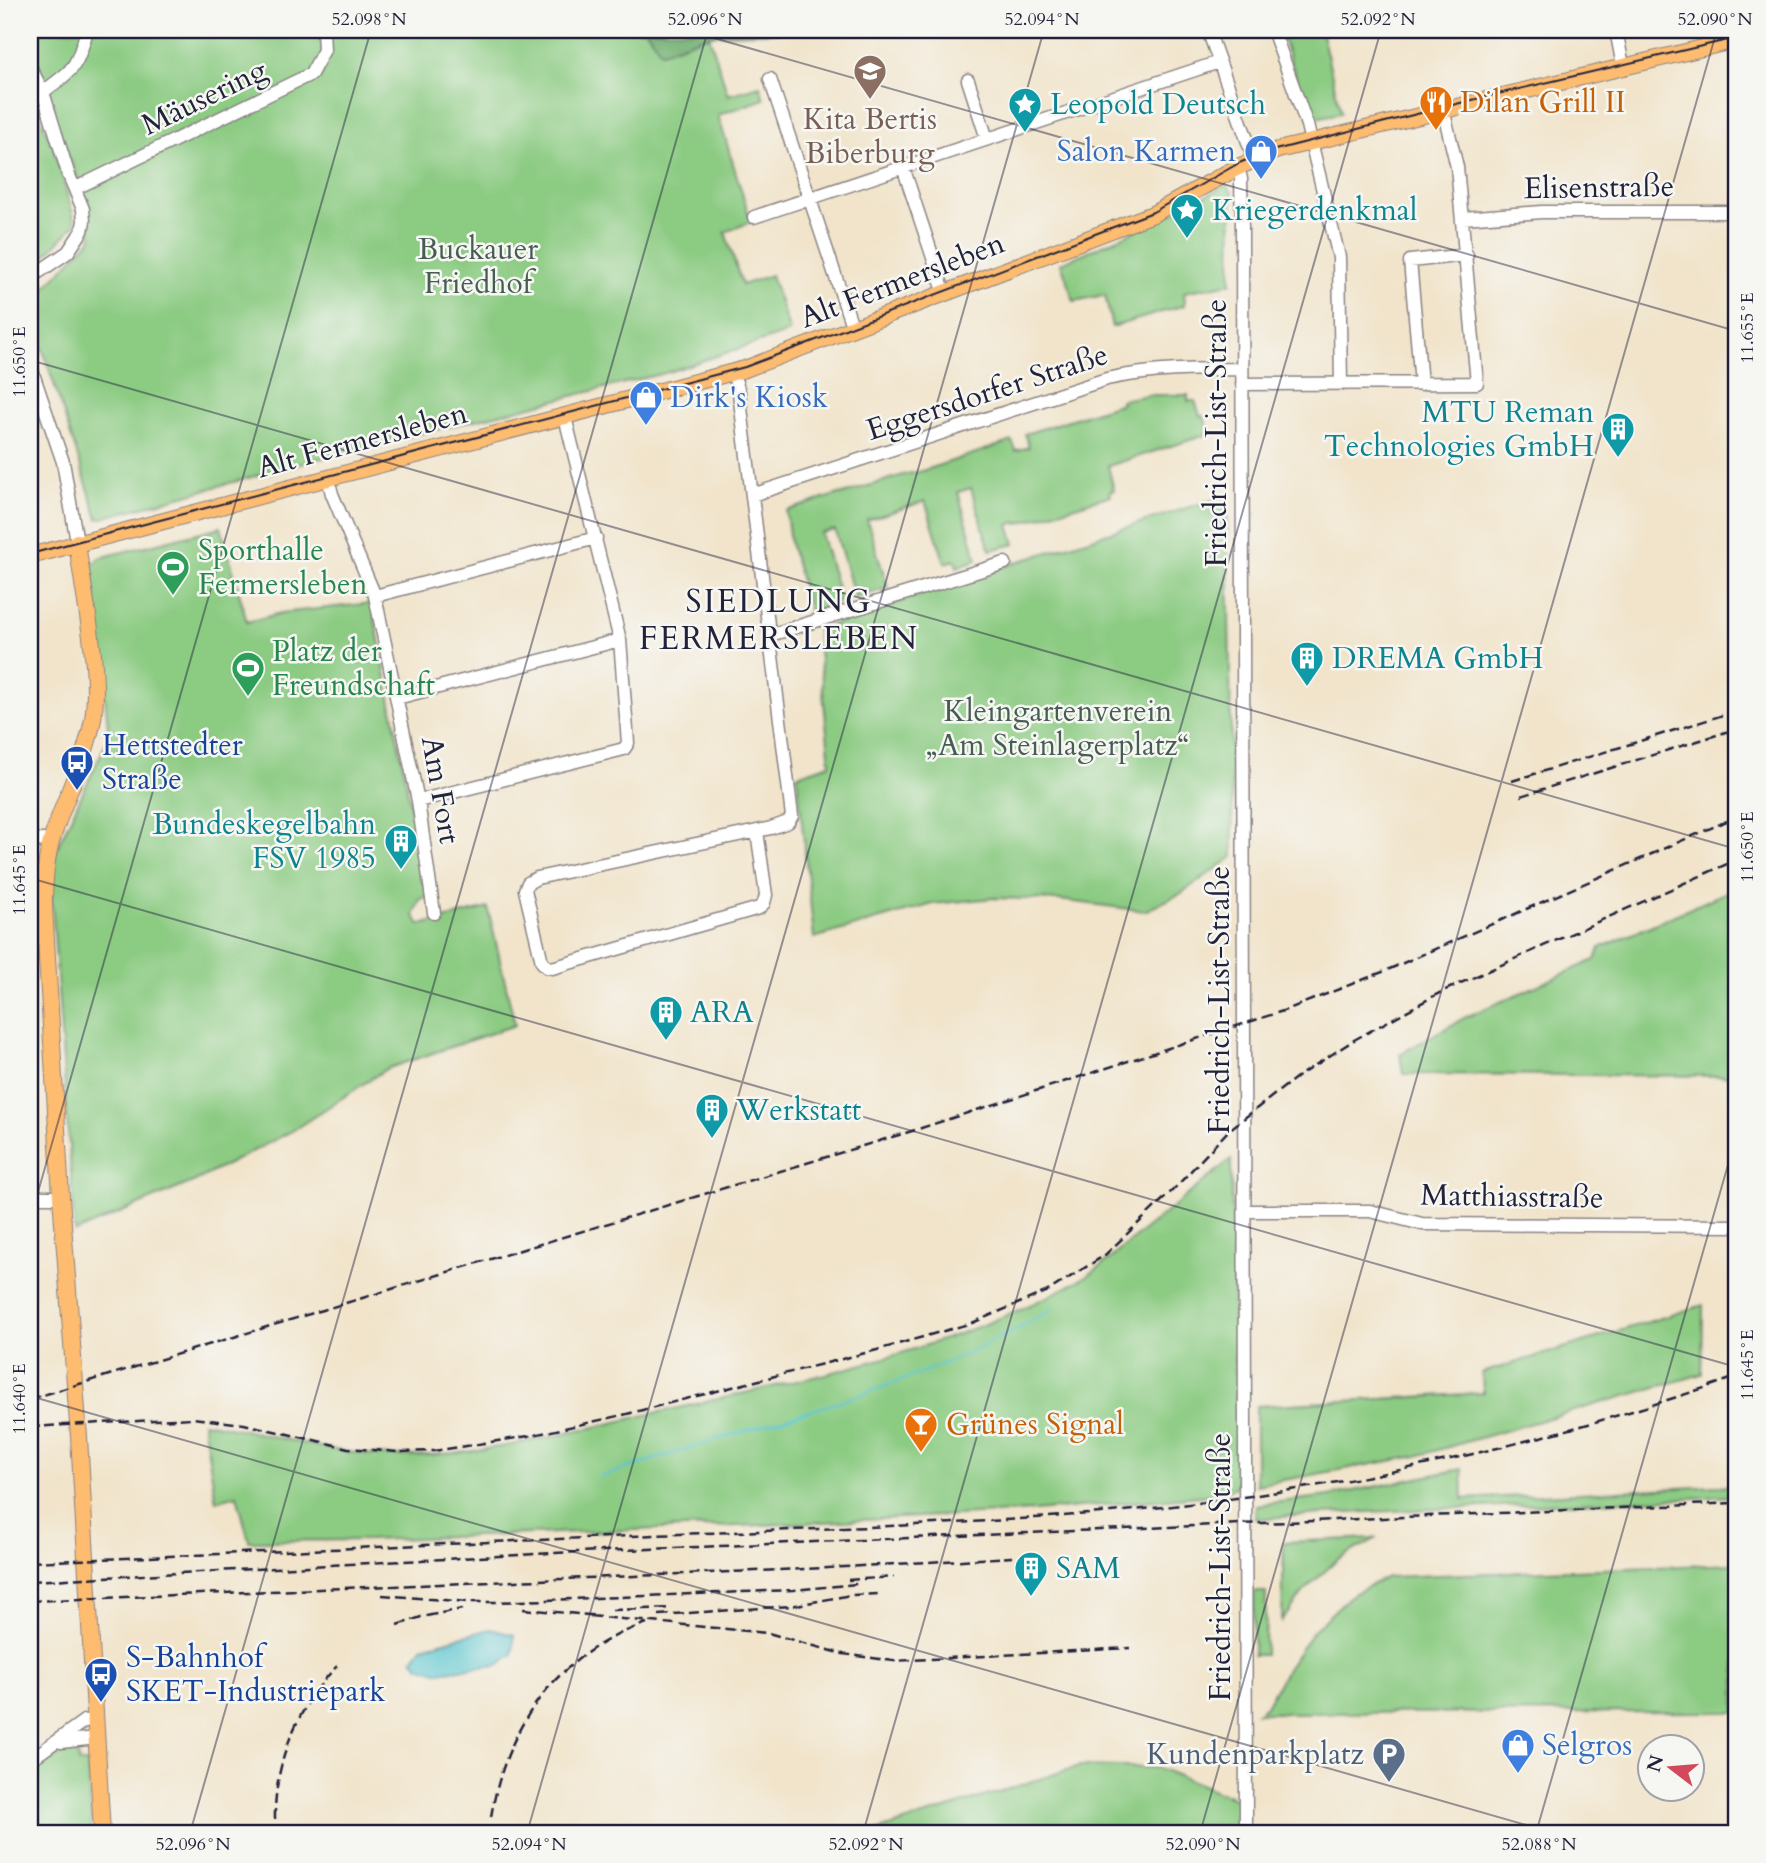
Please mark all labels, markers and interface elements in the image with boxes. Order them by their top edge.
text: 52.098°N [331,7,407,32]
text: 52.096°N [667,7,743,32]
text: 52.094°N [1004,7,1080,32]
text: 52.092°N [1340,7,1416,32]
text: 52.090°N [1677,7,1753,32]
street label: Mäusering [135,49,274,145]
school or university icon: Kita Bertis Biberburg [851,52,889,101]
place label: Dilan Grill II [1460,82,1625,123]
restaurant icon: Dilan Grill II [1417,83,1455,132]
place label: Leopold Deutsch [1050,84,1266,125]
place icon: Leopold Deutsch [1006,85,1044,134]
place label: Kita Bertis Biberburg [803,99,937,174]
place label: Salon Karmen [1057,131,1236,172]
shop icon: Salon Karmen [1242,132,1280,181]
street label: Elisenstraße [1524,166,1674,209]
place label: Kriegerdenkmal [1212,190,1418,231]
place icon: Kriegerdenkmal [1168,191,1206,240]
street label: Alt Fermersleben [794,223,1010,338]
park label: Buckauer Friedhof [418,229,538,304]
text: 11.655°E [1735,293,1760,364]
street label: Friedrich-List-Straße [1196,299,1237,567]
text: 11.650°E [7,327,32,398]
street label: Eggersdorfer Straße [861,334,1113,451]
place label: Dirk's Kiosk [670,377,828,418]
shop icon: Dirk's Kiosk [627,378,665,427]
place label: MTU Reman Technologies GmbH [1324,392,1594,467]
street label: Alt Fermersleben [252,393,472,488]
building icon: MTU Reman Technologies GmbH [1599,410,1637,459]
place label: Sporthalle Fermersleben [198,530,368,605]
sports icon: Sporthalle Fermersleben [154,548,192,597]
district label: SIEDLUNG FERMERSLEBEN [639,580,919,661]
place label: Platz der Freundschaft [272,631,435,706]
place label: DREMA GmbH [1332,638,1544,679]
building icon: DREMA GmbH [1288,639,1326,688]
sports icon: Platz der Freundschaft [229,649,267,698]
park label: Kleingartenverein „Am Steinlagerplatz“ [926,691,1190,766]
place label: Hettstedter Straße [102,725,243,800]
street label: Am Fort [411,733,470,848]
bus stop icon: Hettstedter Straße [58,743,96,792]
place label: Bundeskegelbahn FSV 1985 [152,804,376,879]
text: 11.650°E [1735,812,1760,883]
building icon: Bundeskegelbahn FSV 1985 [382,822,420,871]
text: 11.645°E [7,845,32,916]
street label: Friedrich-List-Straße [1199,866,1240,1134]
place label: ARA [690,992,754,1033]
building icon: ARA [647,993,685,1042]
place label: Werkstatt [735,1090,862,1131]
building icon: Werkstatt [693,1091,731,1140]
street label: Matthiasstraße [1420,1174,1604,1219]
text: 11.645°E [1735,1330,1760,1401]
text: 11.640°E [7,1364,32,1435]
place label: Grünes Signal [946,1404,1124,1445]
bar icon: Grünes Signal [902,1405,940,1454]
street label: Friedrich-List-Straße [1200,1433,1241,1701]
place label: SAM [1056,1548,1121,1589]
building icon: SAM [1012,1549,1050,1598]
place label: S-Bahnhof SKET-Industriepark [126,1637,385,1712]
bus stop icon: S-Bahnhof SKET-Industriepark [82,1655,120,1704]
place label: Selgros [1542,1725,1632,1766]
shop icon: Selgros [1499,1726,1537,1775]
place label: Kundenparkplatz [1146,1734,1365,1775]
north arrow [1636,1734,1706,1804]
parking icon: Kundenparkplatz [1370,1735,1408,1784]
text: N [1641,1752,1671,1775]
text: 52.096°N [155,1832,231,1857]
text: 52.094°N [491,1832,567,1857]
text: 52.092°N [828,1832,904,1857]
text: 52.090°N [1165,1832,1241,1857]
text: 52.088°N [1501,1832,1577,1857]

